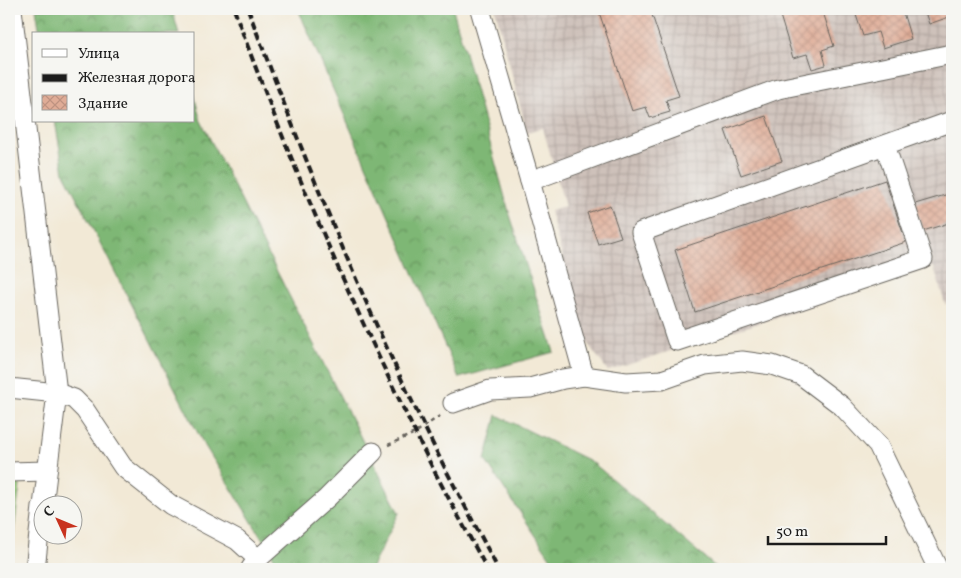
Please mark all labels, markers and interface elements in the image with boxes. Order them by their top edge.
legend [32,32,195,122]
text: Улица [78,44,120,65]
text: Железная дорога [78,68,195,89]
text: Здание [78,94,128,115]
north arrow [32,496,82,546]
text: С [40,502,60,522]
scale bar [768,513,886,545]
text: 50 m [776,522,808,543]

